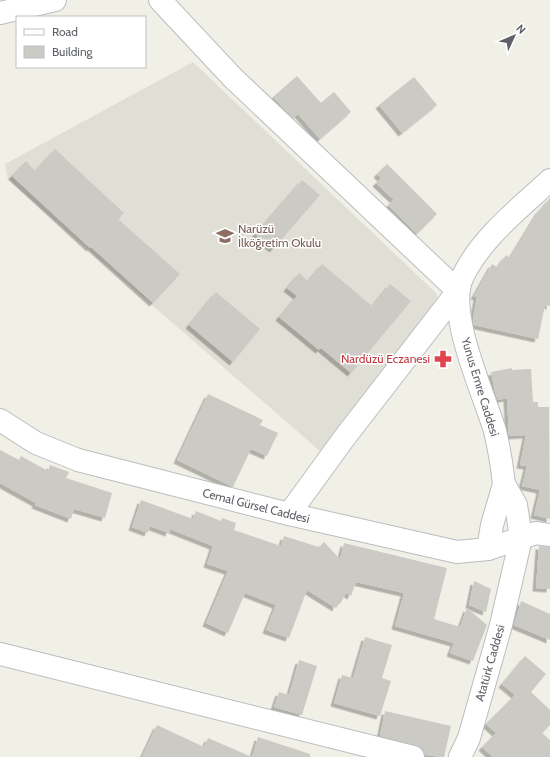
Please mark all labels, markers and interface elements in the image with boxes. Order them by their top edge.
legend [16,16,146,68]
north arrow [494,16,534,56]
text: N [513,21,529,37]
text: Road [52,24,78,39]
text: Building [52,44,94,59]
place label: Narüzü İlköğretim Okulu [238,221,321,250]
school or university icon: Narüzü İlköğretim Okulu [215,226,235,246]
street label: Yunus Emre Caddesi [458,335,503,438]
pharmacy icon: Nardüzü Eczanesi [433,349,453,369]
place label: Nardüzü Eczanesi [341,351,430,366]
street label: Cemal Gürsel Caddesi [201,485,311,526]
street label: Atatürk Caddesi [471,623,508,703]

